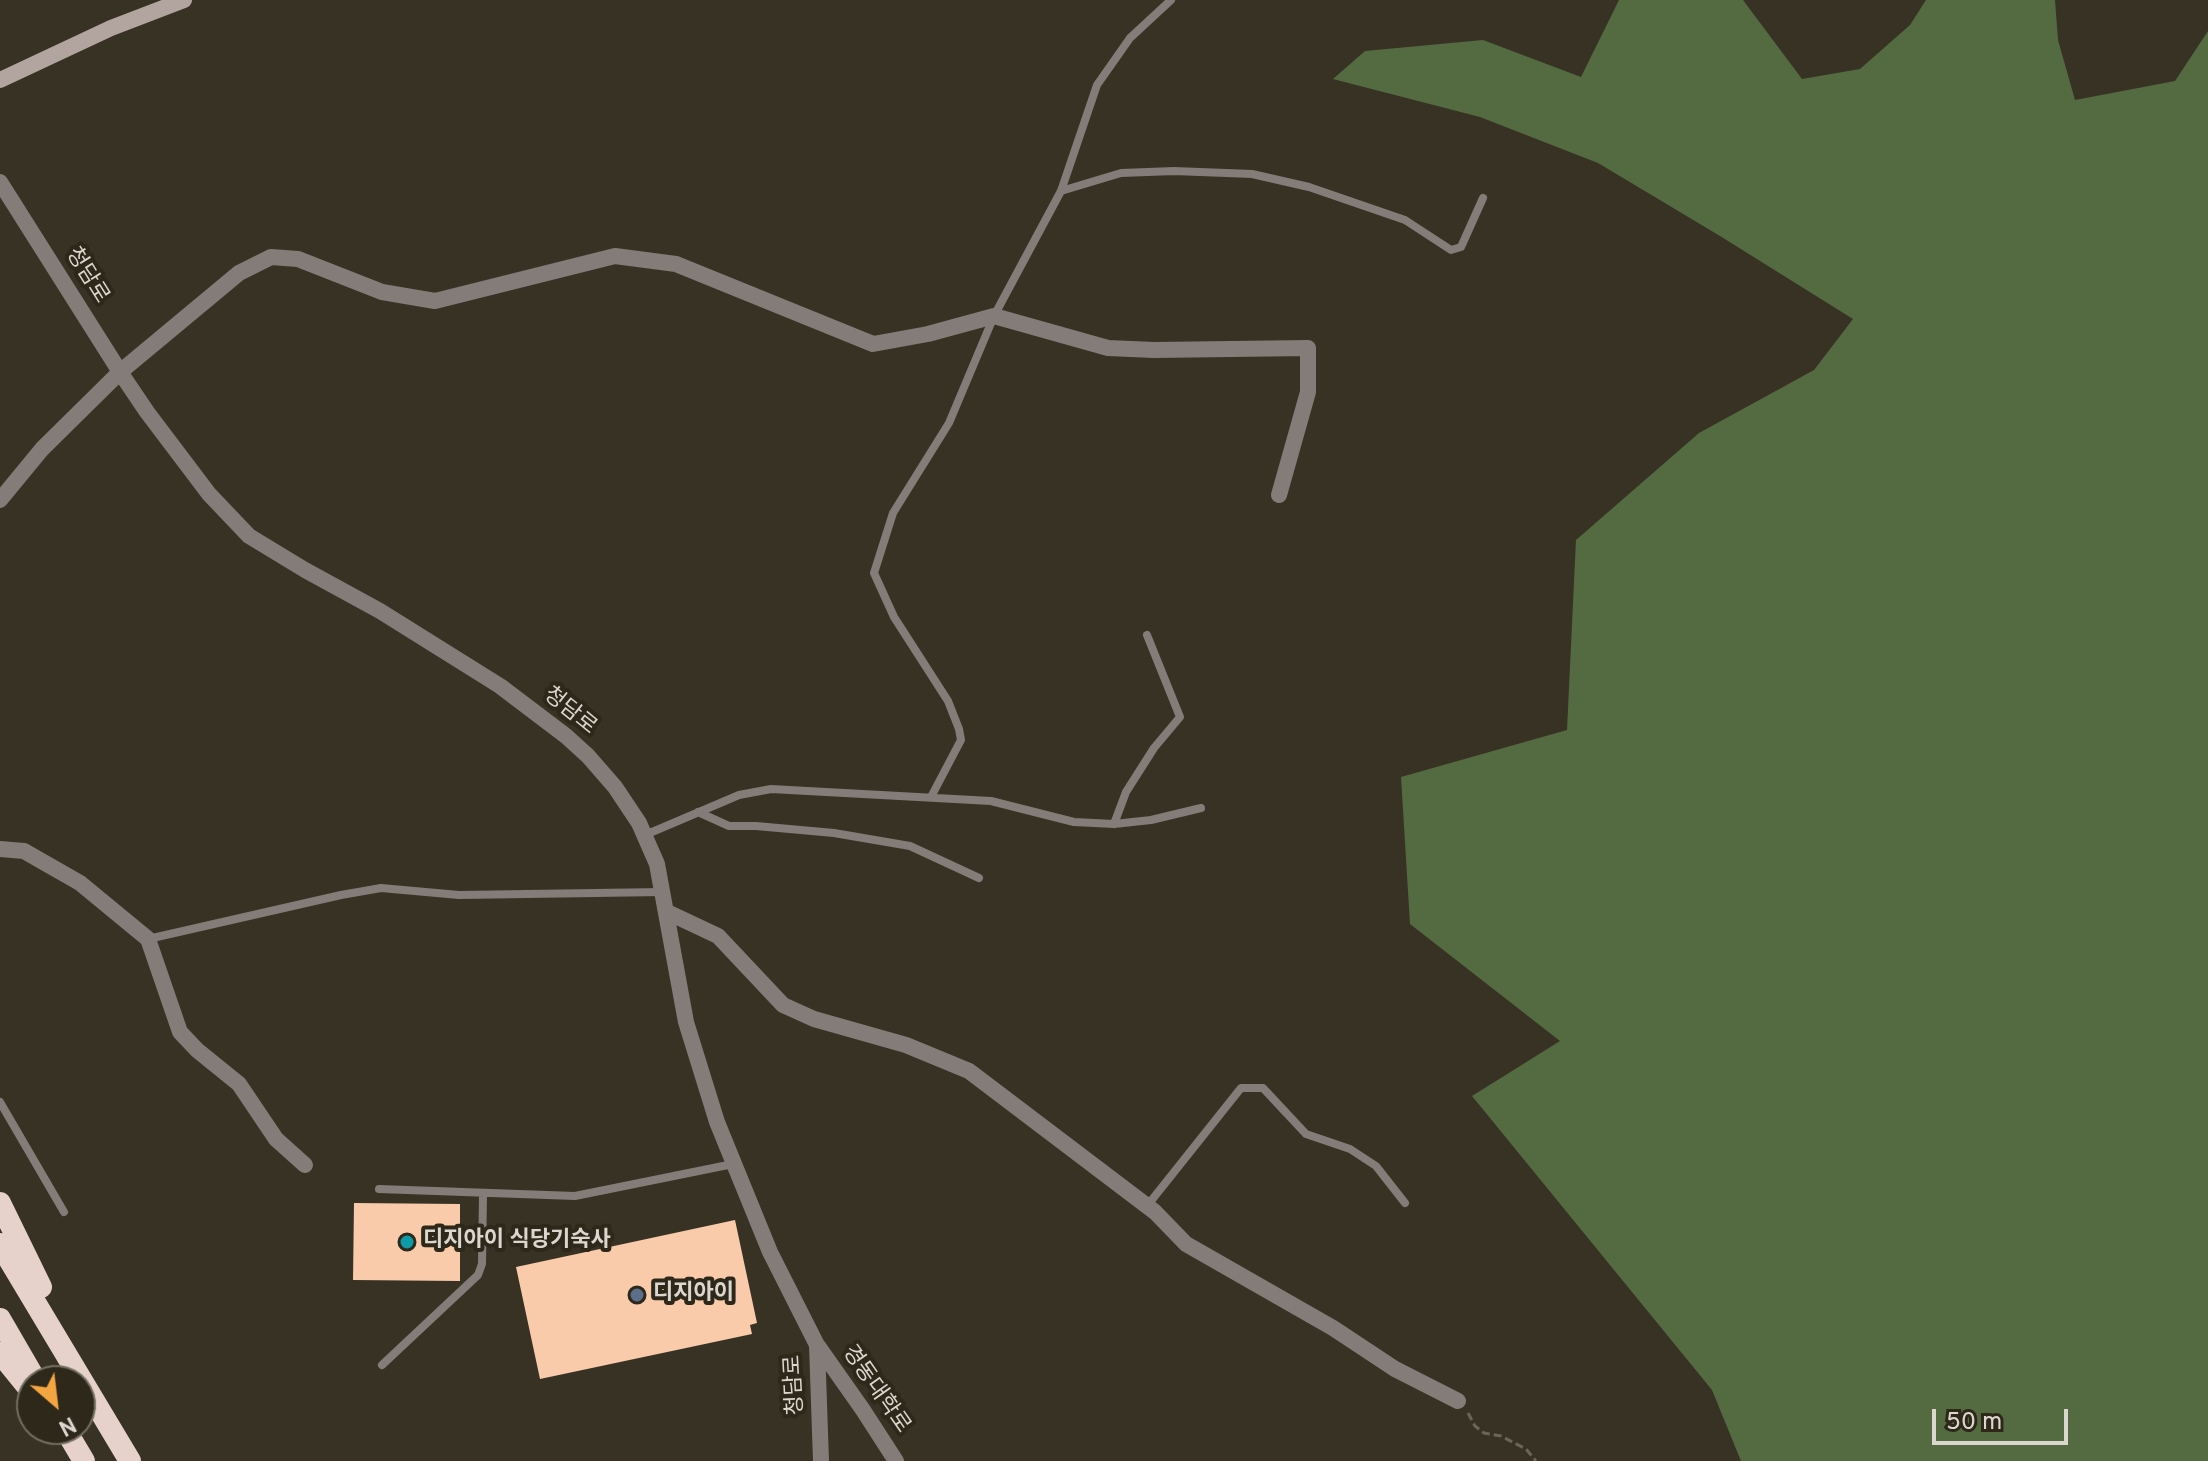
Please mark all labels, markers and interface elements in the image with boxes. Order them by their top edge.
street label: 청담로 [59,243,113,309]
street label: 청담로 [537,683,601,741]
place label: 디지아이 식당기숙사 [423,1229,611,1255]
marker: 디지아이 식당기숙사 [398,1233,416,1251]
place label: 디지아이 [653,1282,734,1308]
marker: 디지아이 [628,1286,646,1304]
street label: 경동대학로 [835,1341,915,1439]
street label: 청담로 [781,1354,811,1416]
north arrow [16,1365,96,1445]
scale bar [1936,1393,2072,1443]
text: 50 m [1946,1408,2002,1438]
text: N [53,1409,80,1440]

